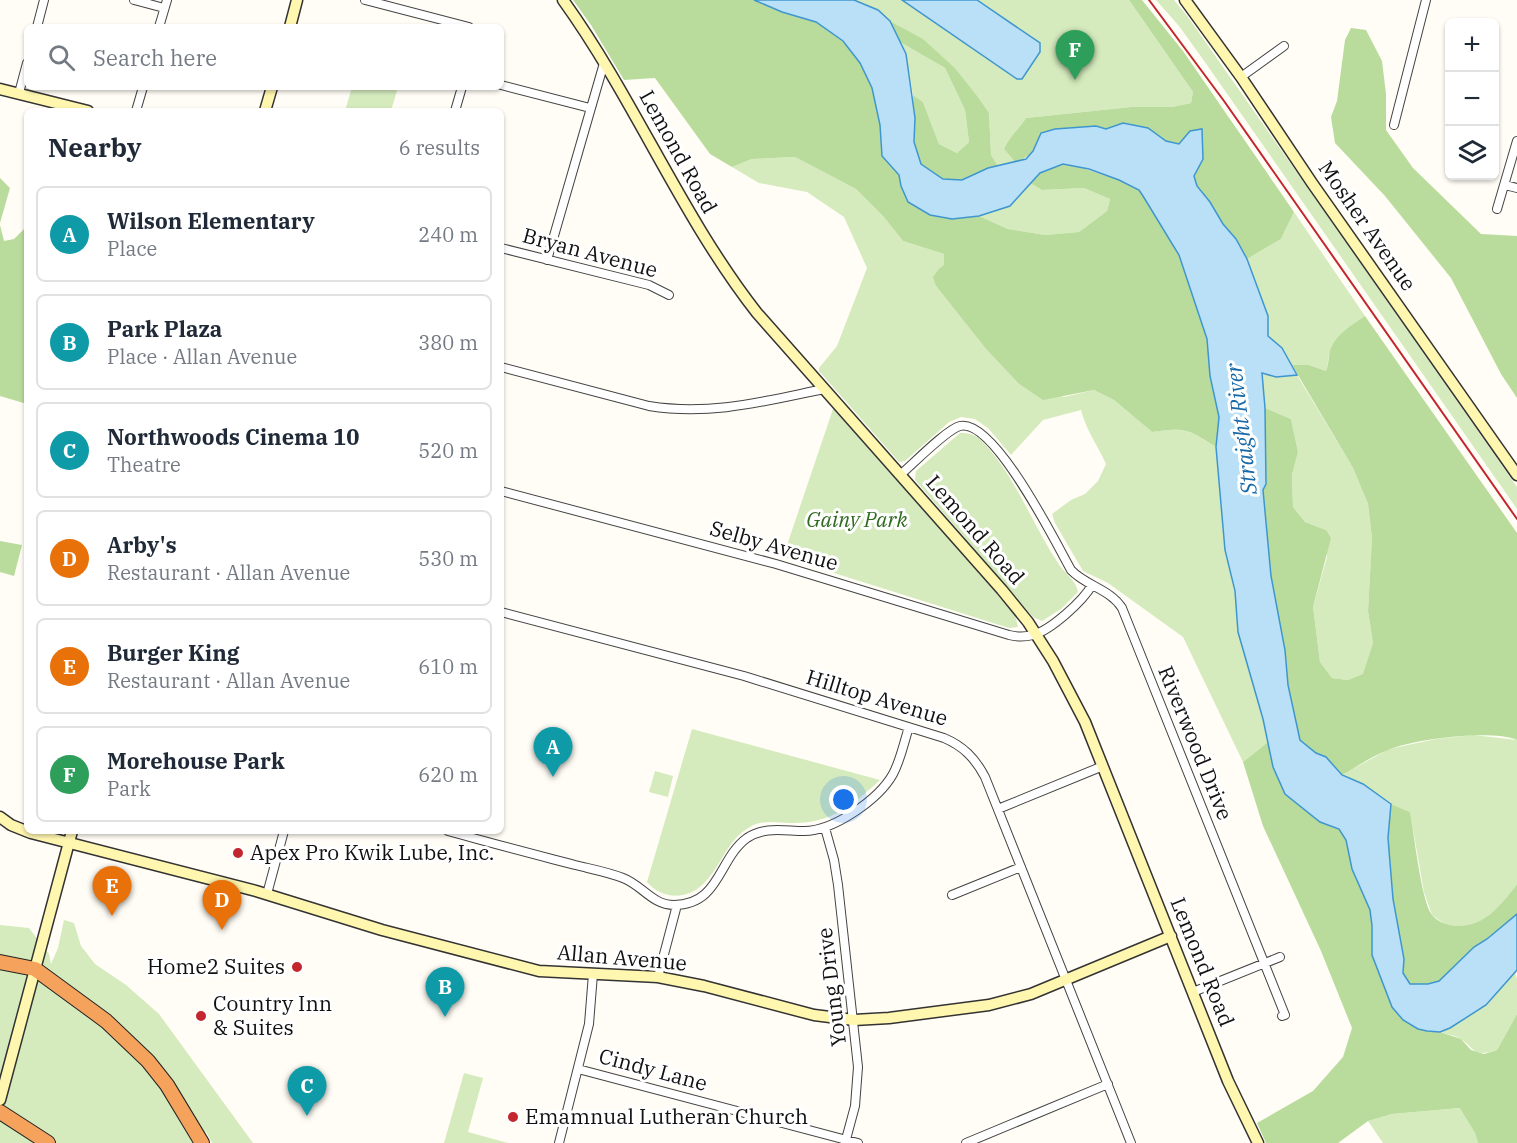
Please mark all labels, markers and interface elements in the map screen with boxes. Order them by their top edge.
map controls [1445,18,1499,180]
button: + [1445,18,1499,72]
search box [24,24,504,90]
pin: F [1056,31,1094,80]
icon: search [45,41,78,74]
text: Search here [93,43,217,72]
button: − [1445,72,1499,126]
street label: Lemond Road [633,85,724,218]
button: layers [1445,126,1499,180]
text: Nearby [48,130,142,164]
text: 6 results [399,134,480,161]
street label: Mosher Avenue [1313,155,1423,296]
text: Wilson Elementary [107,206,315,235]
text: A [63,221,76,248]
text: 240 m [418,221,478,248]
street label: Bryan Avenue [520,221,661,283]
text: Place [107,235,157,262]
text: Park Plaza [107,314,222,343]
text: B [62,329,77,356]
text: 380 m [418,329,478,356]
text: Place · Allan Avenue [107,343,297,370]
water label: Straight River [1218,360,1263,497]
text: Northwoods Cinema 10 [107,422,360,451]
text: C [63,437,76,464]
text: 520 m [418,437,478,464]
text: Theatre [107,451,181,478]
street label: Lemond Road [920,469,1031,590]
park label: Gainy Park [806,505,909,533]
street label: Selby Avenue [707,513,842,577]
text: Arby's [107,530,177,559]
text: D [62,545,77,572]
text: 530 m [418,545,478,572]
text: Restaurant · Allan Avenue [107,559,350,586]
text: Burger King [107,638,240,667]
text: E [63,653,76,680]
text: 610 m [418,653,478,680]
street label: Riverwood Drive [1152,661,1240,824]
street label: Hilltop Avenue [803,662,951,732]
text: Restaurant · Allan Avenue [107,667,350,694]
pin: A [534,728,572,777]
text: Morehouse Park [107,746,285,775]
text: F [63,761,76,788]
text: 620 m [418,761,478,788]
text: Park [107,775,151,802]
your location [829,785,858,814]
place label: Apex Pro Kwik Lube, Inc. [250,838,495,866]
marker: Apex Pro Kwik Lube, Inc. [231,846,245,860]
pin: E [92,866,132,916]
pin: D [202,880,242,930]
street label: Lemond Road [1164,893,1242,1030]
street label: Young Drive [810,926,852,1048]
street label: Allan Avenue [556,937,688,977]
place label: Home2 Suites [147,952,285,980]
marker: Home2 Suites [290,960,304,974]
pin: B [426,968,464,1017]
place label: Country Inn & Suites [213,989,332,1041]
marker: Country Inn & Suites [194,1009,208,1023]
street label: Cindy Lane [596,1041,711,1097]
pin: C [288,1066,326,1116]
place label: Emamnual Lutheran Church [525,1102,808,1130]
marker: Emamnual Lutheran Church [506,1110,520,1124]

